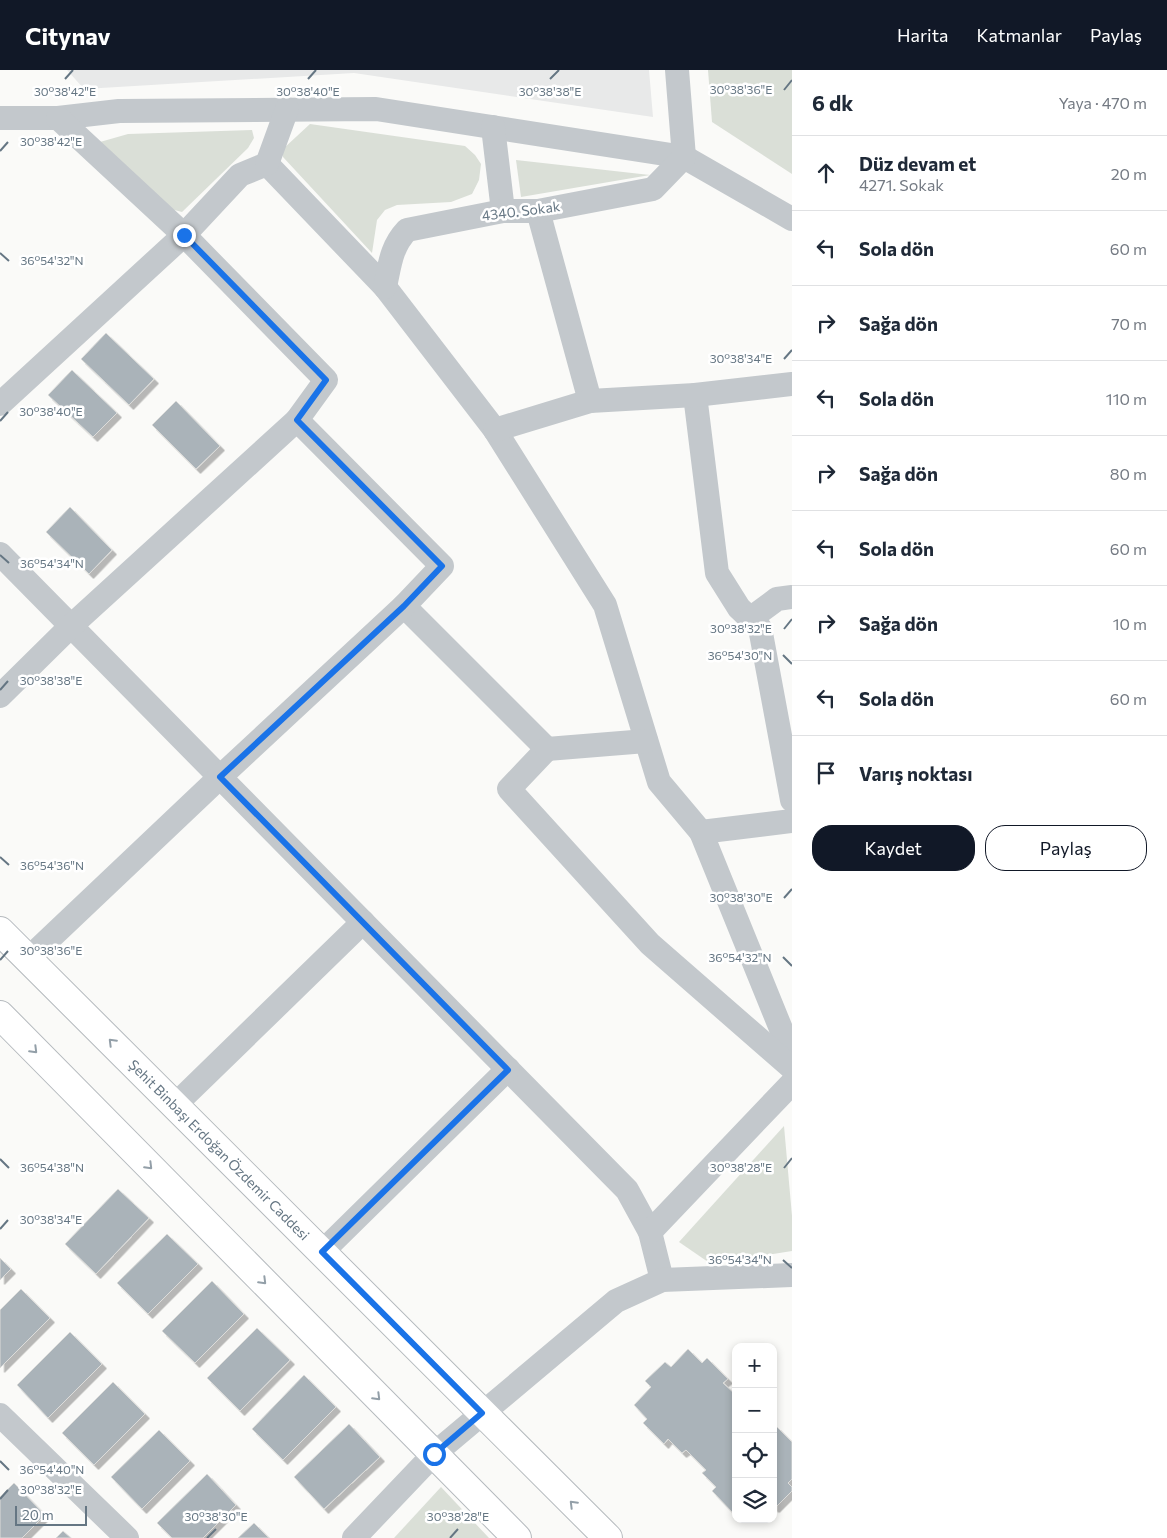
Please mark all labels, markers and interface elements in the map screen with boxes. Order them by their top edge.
text: Citynav [25,21,111,50]
text: Harita [897,24,949,46]
text: Katmanlar [977,24,1062,46]
text: Paylaş [1090,24,1142,46]
text: 30°38'36"E [710,82,772,96]
text: 30°38'42"E [34,84,96,98]
text: 30°38'40"E [276,84,340,98]
text: 30°38'38"E [519,84,581,98]
text: 6 dk [812,90,853,115]
text: Yaya · 470 m [1058,93,1147,112]
text: 30°38'42"E [20,134,82,148]
text: Düz devam et [859,152,976,175]
icon: ahead [812,159,840,187]
text: 20 m [1111,164,1147,183]
text: 4271. Sokak [859,175,944,194]
street label: 4340. Sokak [481,197,561,224]
route end [173,224,196,247]
icon: left [812,234,840,262]
text: Sola dön [859,237,934,260]
text: 60 m [1110,239,1147,258]
text: 36°54'32"N [20,253,84,267]
icon: right [812,309,840,337]
text: Sağa dön [859,312,938,335]
text: 70 m [1111,314,1147,333]
text: 30°38'34"E [710,351,772,365]
icon: left [812,384,840,412]
text: Sola dön [859,387,934,410]
text: 110 m [1106,389,1147,408]
text: 30°38'40"E [19,404,83,418]
icon: right [812,459,840,487]
text: Sağa dön [859,462,938,485]
text: 80 m [1110,464,1147,483]
icon: left [812,534,840,562]
text: Sola dön [859,537,934,560]
text: 60 m [1110,539,1147,558]
text: 36°54'34"N [20,556,84,570]
icon: right [812,609,840,637]
text: Sağa dön [859,612,938,635]
text: 10 m [1113,614,1147,633]
text: 30°38'32"E [710,621,772,635]
text: 36°54'30"N [708,648,772,662]
text: 30°38'38"E [20,673,82,687]
icon: left [812,684,840,712]
text: Sola dön [859,687,934,710]
text: 60 m [1110,689,1147,708]
icon: arrive [812,759,840,787]
text: Varış noktası [859,762,972,785]
button: Kaydet [812,825,975,871]
button: Paylaş [985,825,1147,871]
text: 36°54'36"N [20,858,84,872]
text: 30°38'30"E [709,890,773,904]
text: 30°38'36"E [20,943,82,957]
text: 36°54'32"N [708,950,772,964]
one-way arrow [109,1039,118,1048]
one-way arrow [28,1044,37,1053]
street label: Şehit Binbaşı Erdoğan Özdemir Caddesi [125,1056,313,1244]
text: 36°54'38"N [20,1160,84,1174]
one-way arrow [143,1160,152,1169]
text: 30°38'28"E [710,1160,772,1174]
text: 30°38'34"E [20,1212,82,1226]
text: 36°54'34"N [708,1252,772,1266]
one-way arrow [257,1275,266,1284]
map controls [732,1343,777,1523]
button: + [732,1343,777,1388]
button: − [732,1388,777,1433]
one-way arrow [371,1391,380,1400]
button: locate [732,1433,777,1478]
route start [423,1443,446,1466]
text: 36°54'40"N [20,1462,84,1476]
button: layers [732,1478,777,1523]
text: 30°38'32"E [20,1482,82,1496]
one-way arrow [570,1500,579,1509]
scale bar [15,1503,88,1526]
text: 20 m [22,1506,54,1523]
text: 30°38'30"E [184,1509,248,1523]
text: 30°38'28"E [427,1509,489,1523]

